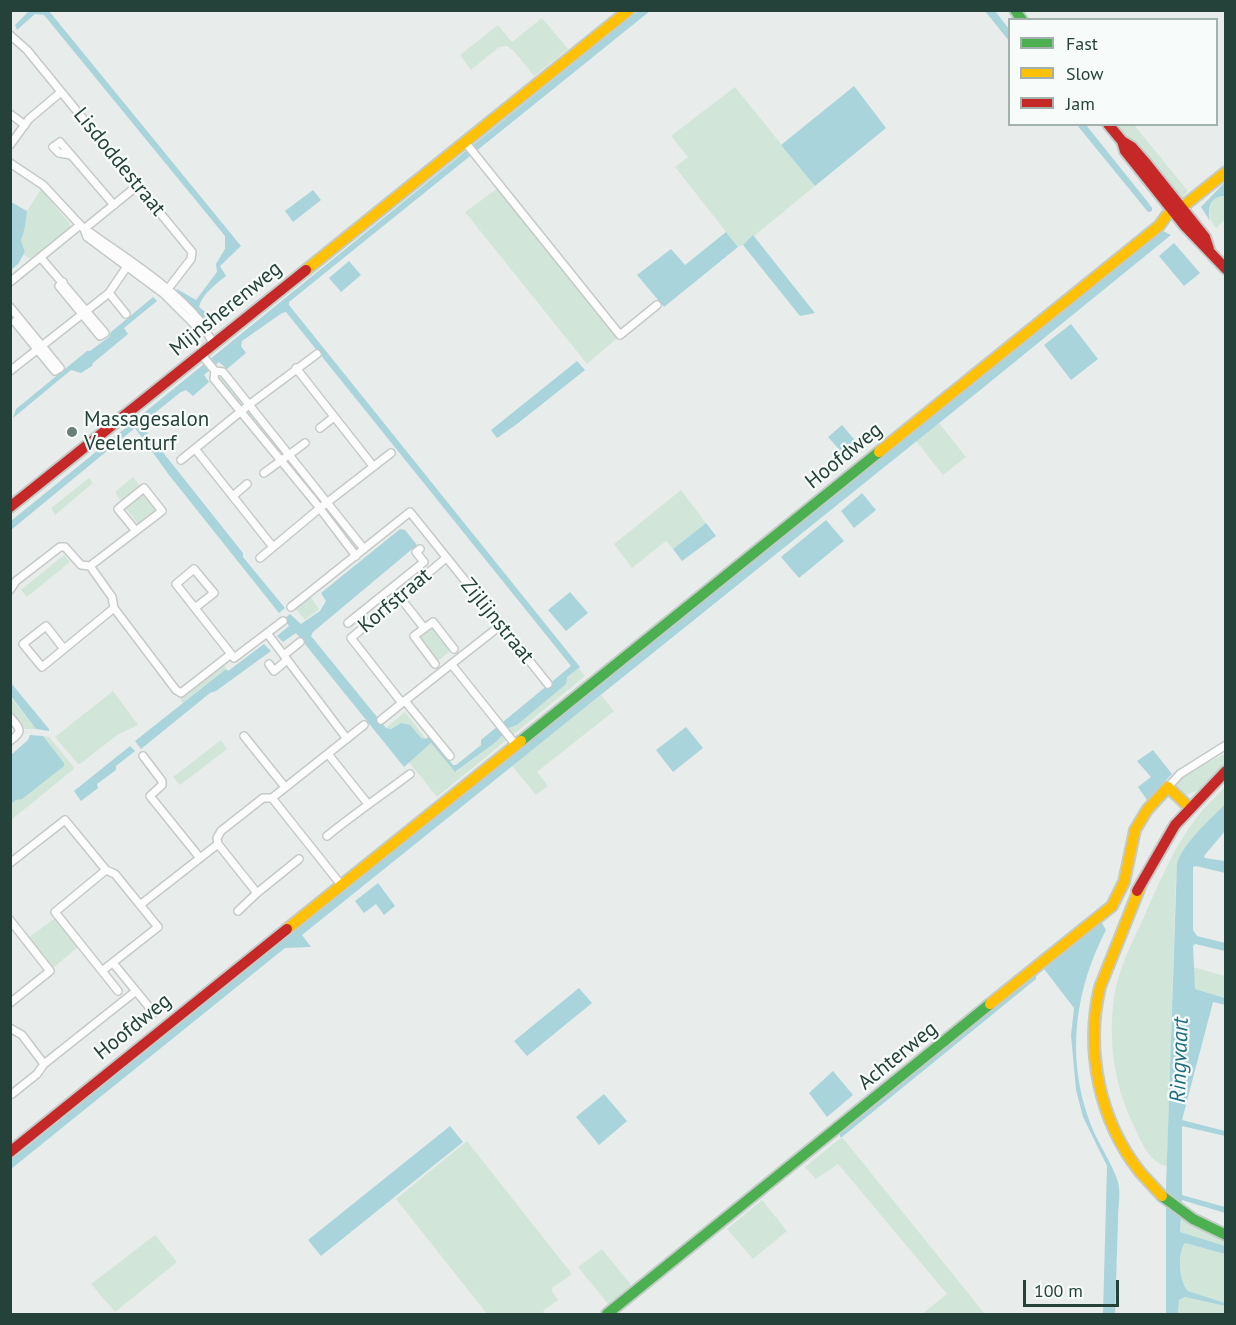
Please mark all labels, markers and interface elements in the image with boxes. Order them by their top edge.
legend [1008,18,1218,126]
text: Fast [1066,32,1098,55]
text: Slow [1066,62,1104,85]
text: Jam [1066,92,1095,115]
street label: Lisdoddestraat [68,103,170,221]
street label: Mijnsherenweg [165,256,287,362]
place label: Massagesalon Veelenturf [84,407,209,457]
street label: Hoofdweg [801,417,887,495]
marker: Massagesalon Veelenturf [65,425,79,439]
street label: Korfstraat [353,563,437,639]
street label: Zijlijnstraat [455,573,539,669]
street label: Hoofdweg [90,988,176,1066]
street label: Achterweg [853,1016,943,1096]
water label: Ringvaart [1165,1017,1195,1103]
scale bar [1026,1268,1122,1306]
text: 100 m [1034,1279,1083,1302]

